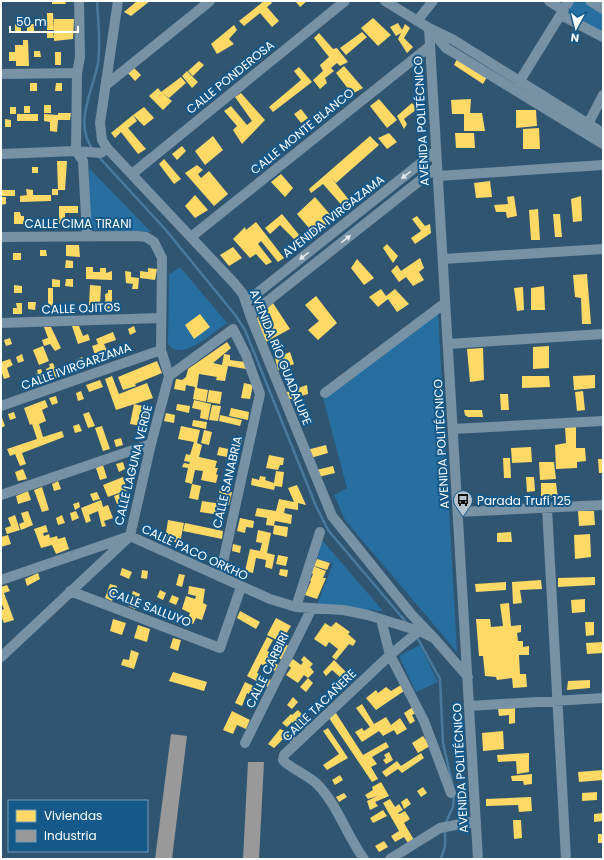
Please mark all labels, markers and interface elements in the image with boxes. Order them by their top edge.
scale bar [10,8,78,34]
north arrow [556,8,596,48]
text: 50 m [16,13,47,30]
text: N [570,29,580,46]
street label: CALLE PONDEROSA [183,36,277,118]
street label: AVENIDA POLITÉCNICO [409,56,433,186]
street label: CALLE MONTE BLANCO [247,84,357,178]
street label: AVENIDA IVIRGAZAMA [278,171,388,261]
one-way arrow [400,171,411,179]
street label: CALLE CIMA TIRANI [24,215,132,232]
one-way arrow [341,235,352,243]
one-way arrow [298,252,309,260]
street label: AVENIDA RÍO GUADALUPE [246,287,316,427]
street label: CALLE OJITOS [41,298,121,318]
street label: CALLE IVIRGARZAMA [19,338,133,394]
street label: AVENIDA POLITÉCNICO [429,379,453,509]
street label: CALLE LAGUNA VERDE [110,403,156,527]
street label: CALLE SANABRIA [208,434,246,530]
bus stop icon: Parada Trufi 125 [452,489,474,517]
place label: Parada Trufi 125 [477,492,571,509]
street label: CALLE PACO ORKHO [139,520,251,584]
street label: CALLE SALLUYO [106,583,194,631]
street label: CALLE CARBIRI [241,629,293,711]
street label: CALLE TACAÑERE [278,665,360,745]
street label: AVENIDA POLITÉCNICO [448,703,472,833]
legend [8,800,148,852]
text: Viviendas [44,807,102,824]
text: Industria [44,827,97,844]

